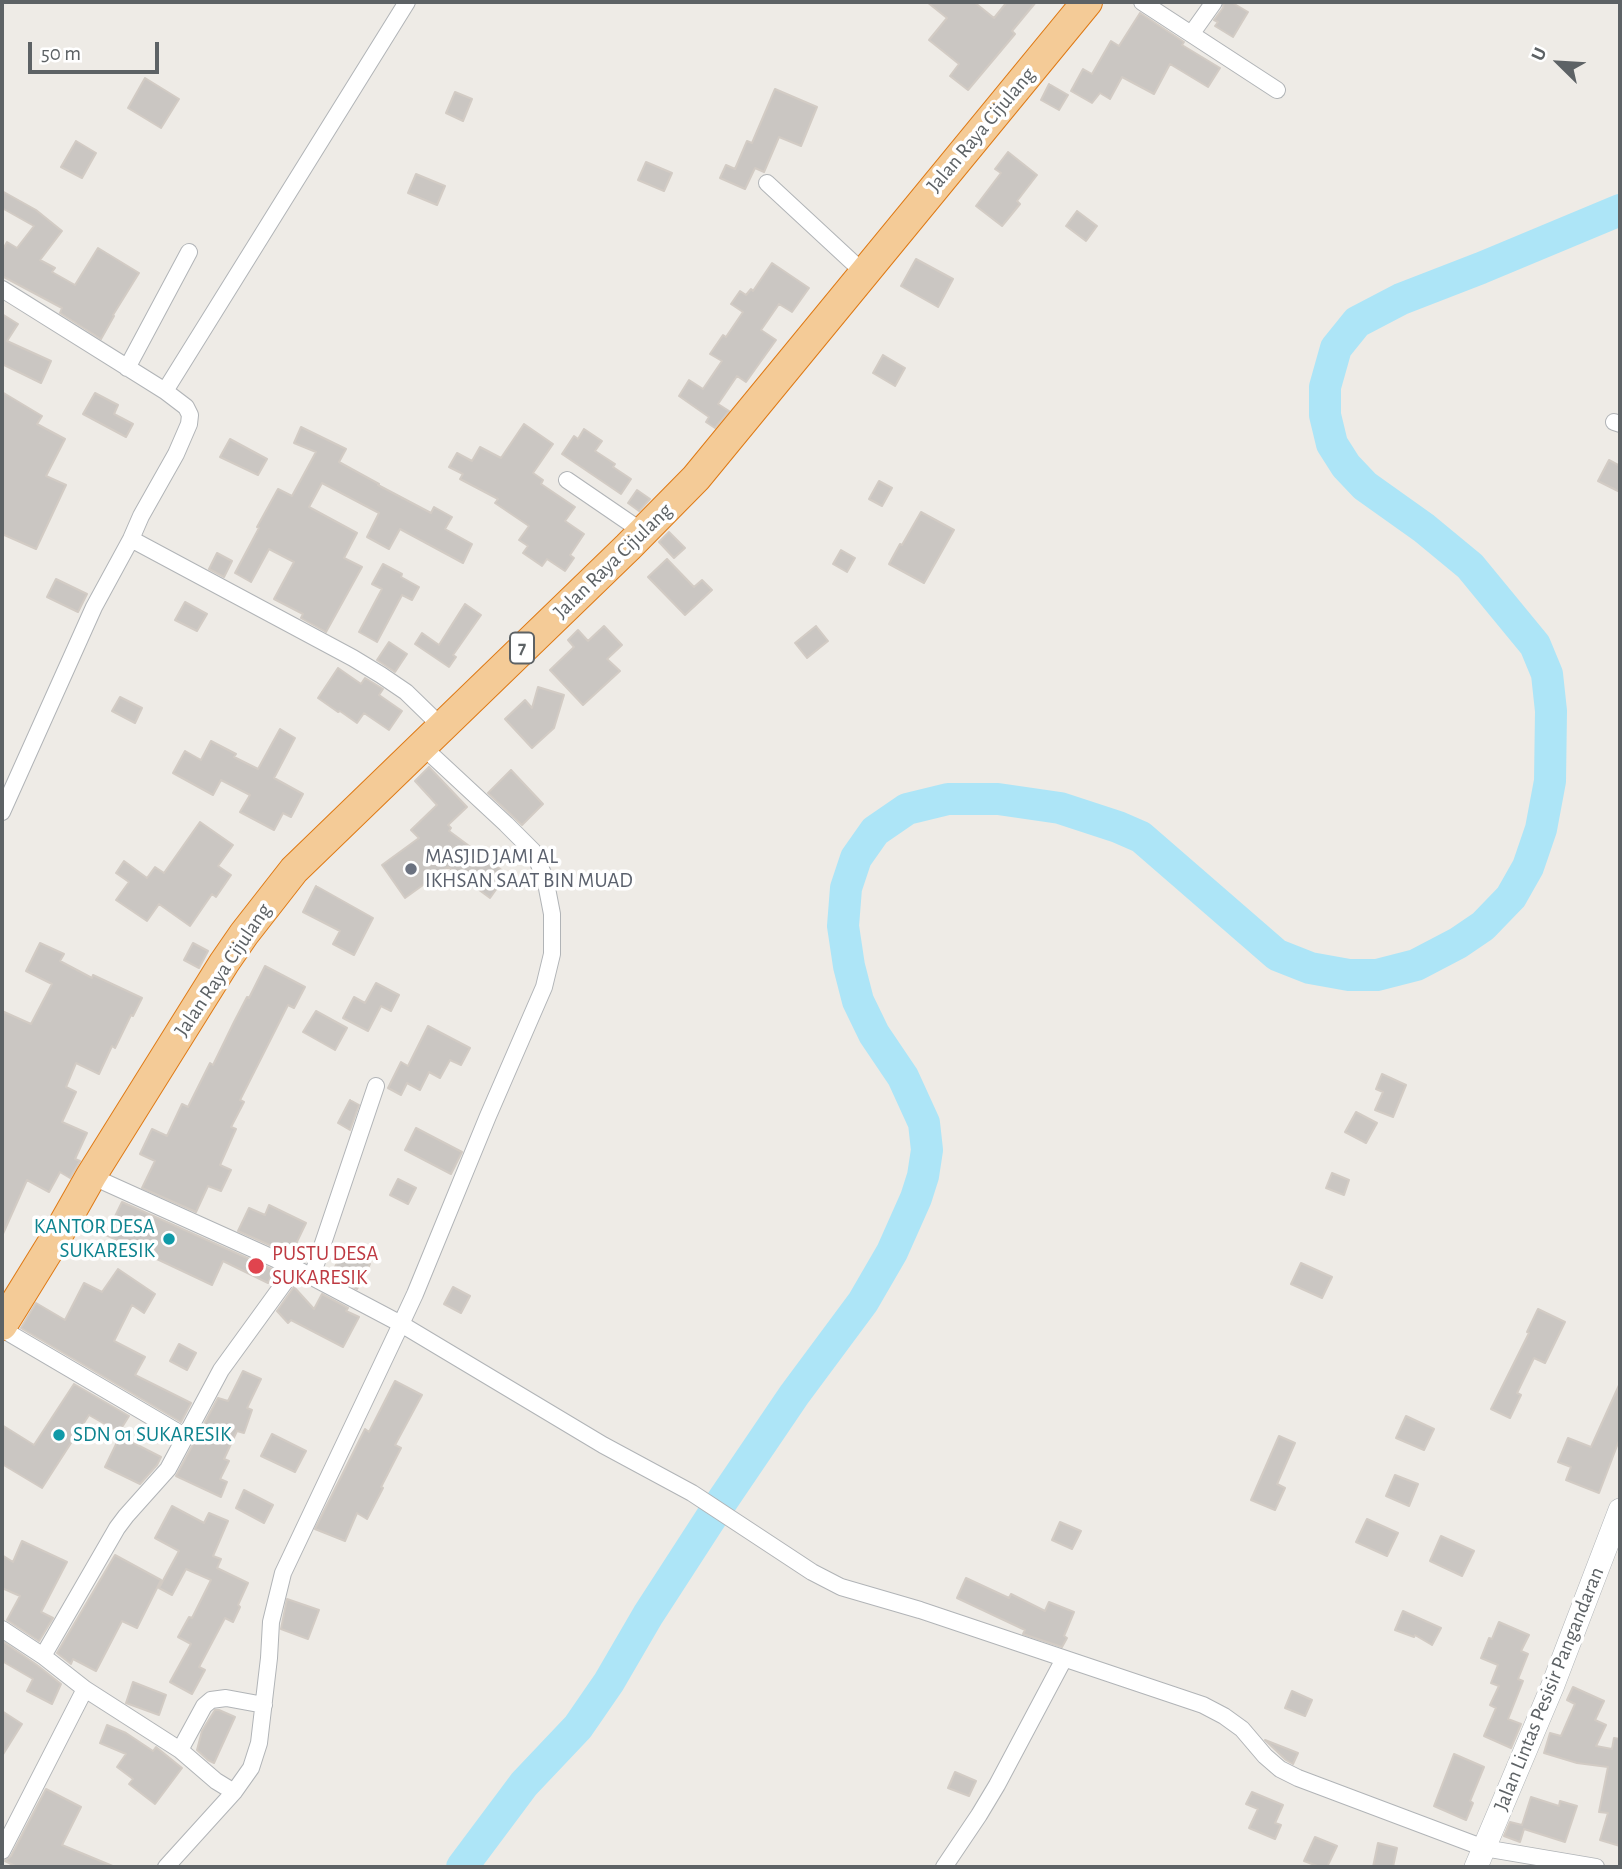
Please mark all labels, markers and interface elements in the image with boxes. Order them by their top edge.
scale bar [32,28,163,72]
north arrow [1524,28,1594,98]
text: 50 m [41,43,81,64]
text: U [1528,45,1551,64]
street label: Jalan Raya Cijulang [921,62,1041,198]
street label: Jalan Raya Cijulang [548,498,678,624]
road number: 7 [510,632,534,664]
place label: MASJID JAMI AL IKHSAN SAAT BIN MUAD [425,844,633,894]
marker: MASJID JAMI AL IKHSAN SAAT BIN MUAD [403,861,419,877]
street label: Jalan Raya Cijulang [169,899,277,1041]
place label: KANTOR DESA SUKARESIK [34,1214,155,1264]
marker: KANTOR DESA SUKARESIK [161,1231,177,1247]
place label: PUSTU DESA SUKARESIK [272,1241,378,1291]
marker: PUSTU DESA SUKARESIK [246,1256,266,1276]
place label: SDN 01 SUKARESIK [73,1422,232,1448]
marker: SDN 01 SUKARESIK [51,1427,67,1443]
street label: Jalan Lintas Pesisir Pangandaran [1488,1563,1610,1815]

